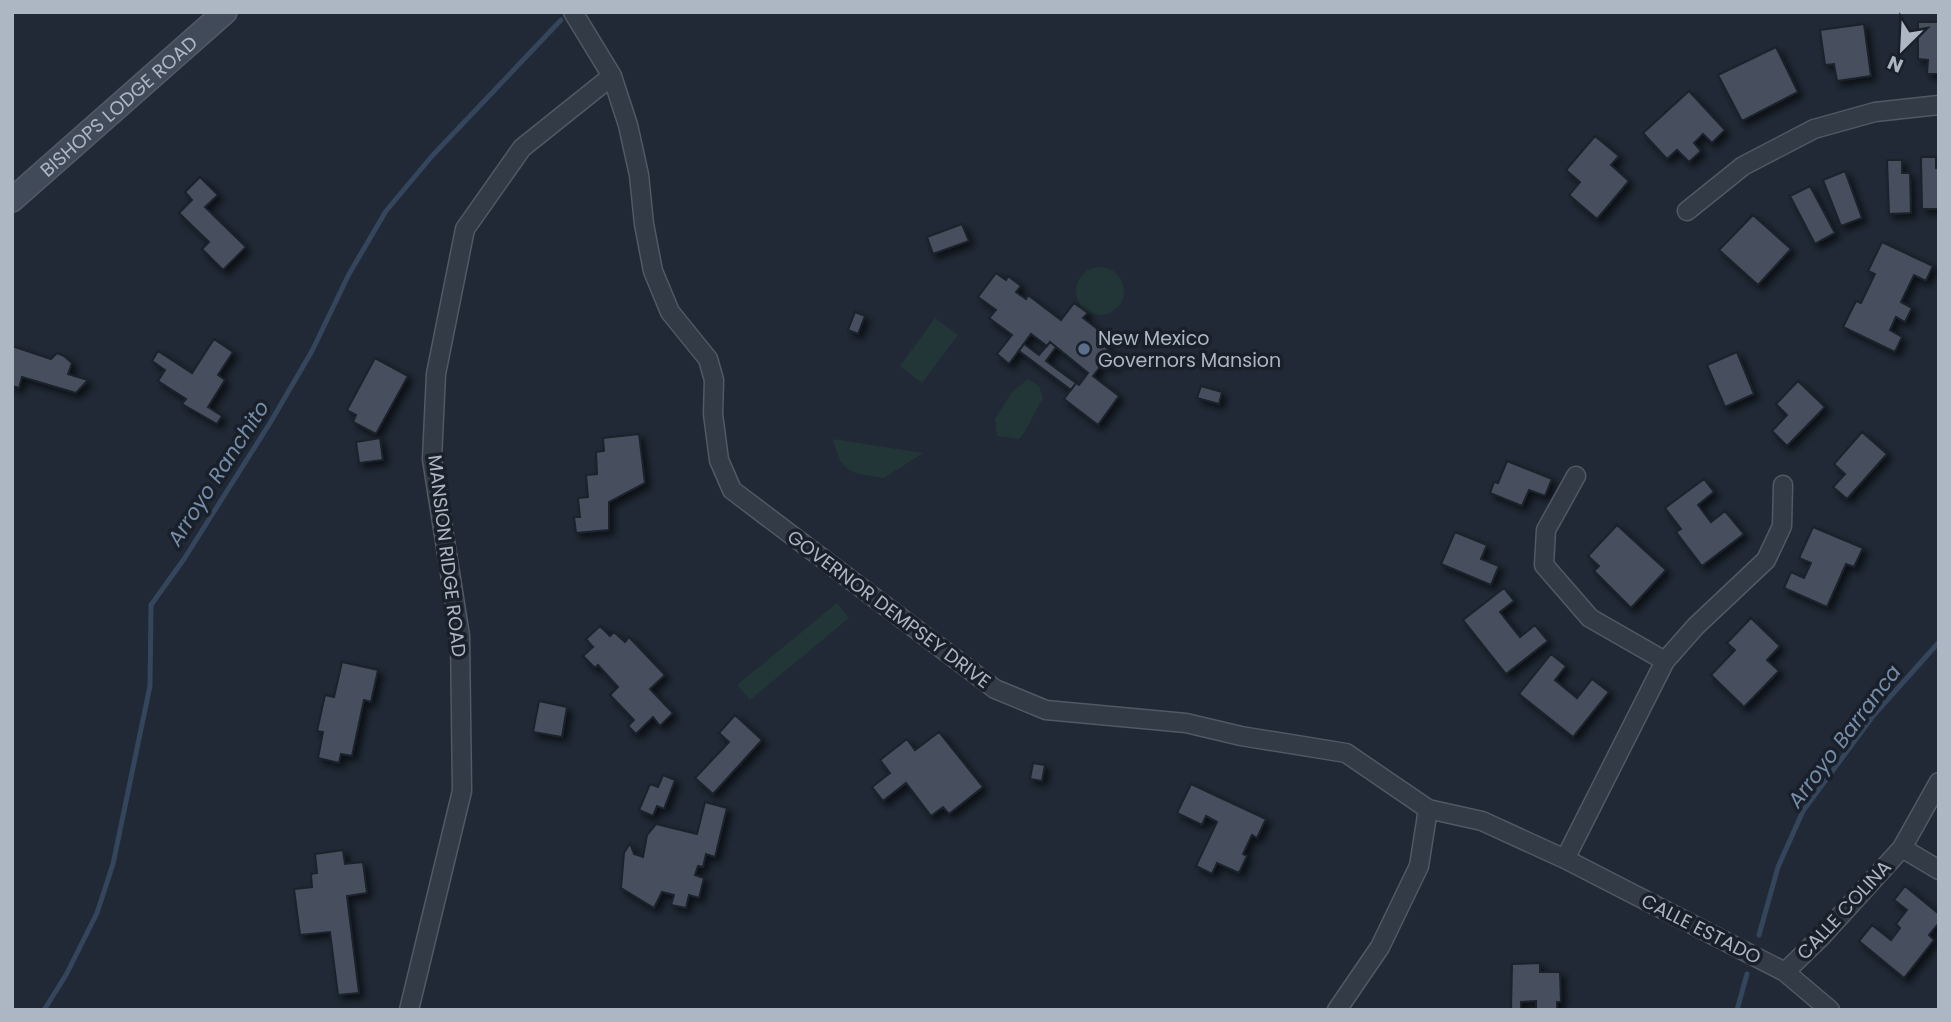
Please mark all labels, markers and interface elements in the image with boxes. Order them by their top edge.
north arrow [1867,14,1937,84]
street label: BISHOPS LODGE ROAD [34,29,203,183]
text: N [1883,49,1907,79]
place label: New Mexico Governors Mansion [1098,325,1281,374]
marker: New Mexico Governors Mansion [1076,341,1092,357]
water label: Arroyo Ranchito [160,395,276,552]
street label: MANSION RIDGE ROAD [421,453,473,659]
street label: GOVERNOR DEMPSEY DRIVE [782,523,996,695]
water label: Arroyo Barranca [1780,659,1907,814]
street label: CALLE COLINA [1791,854,1897,966]
street label: CALLE ESTADO [1636,887,1766,971]

